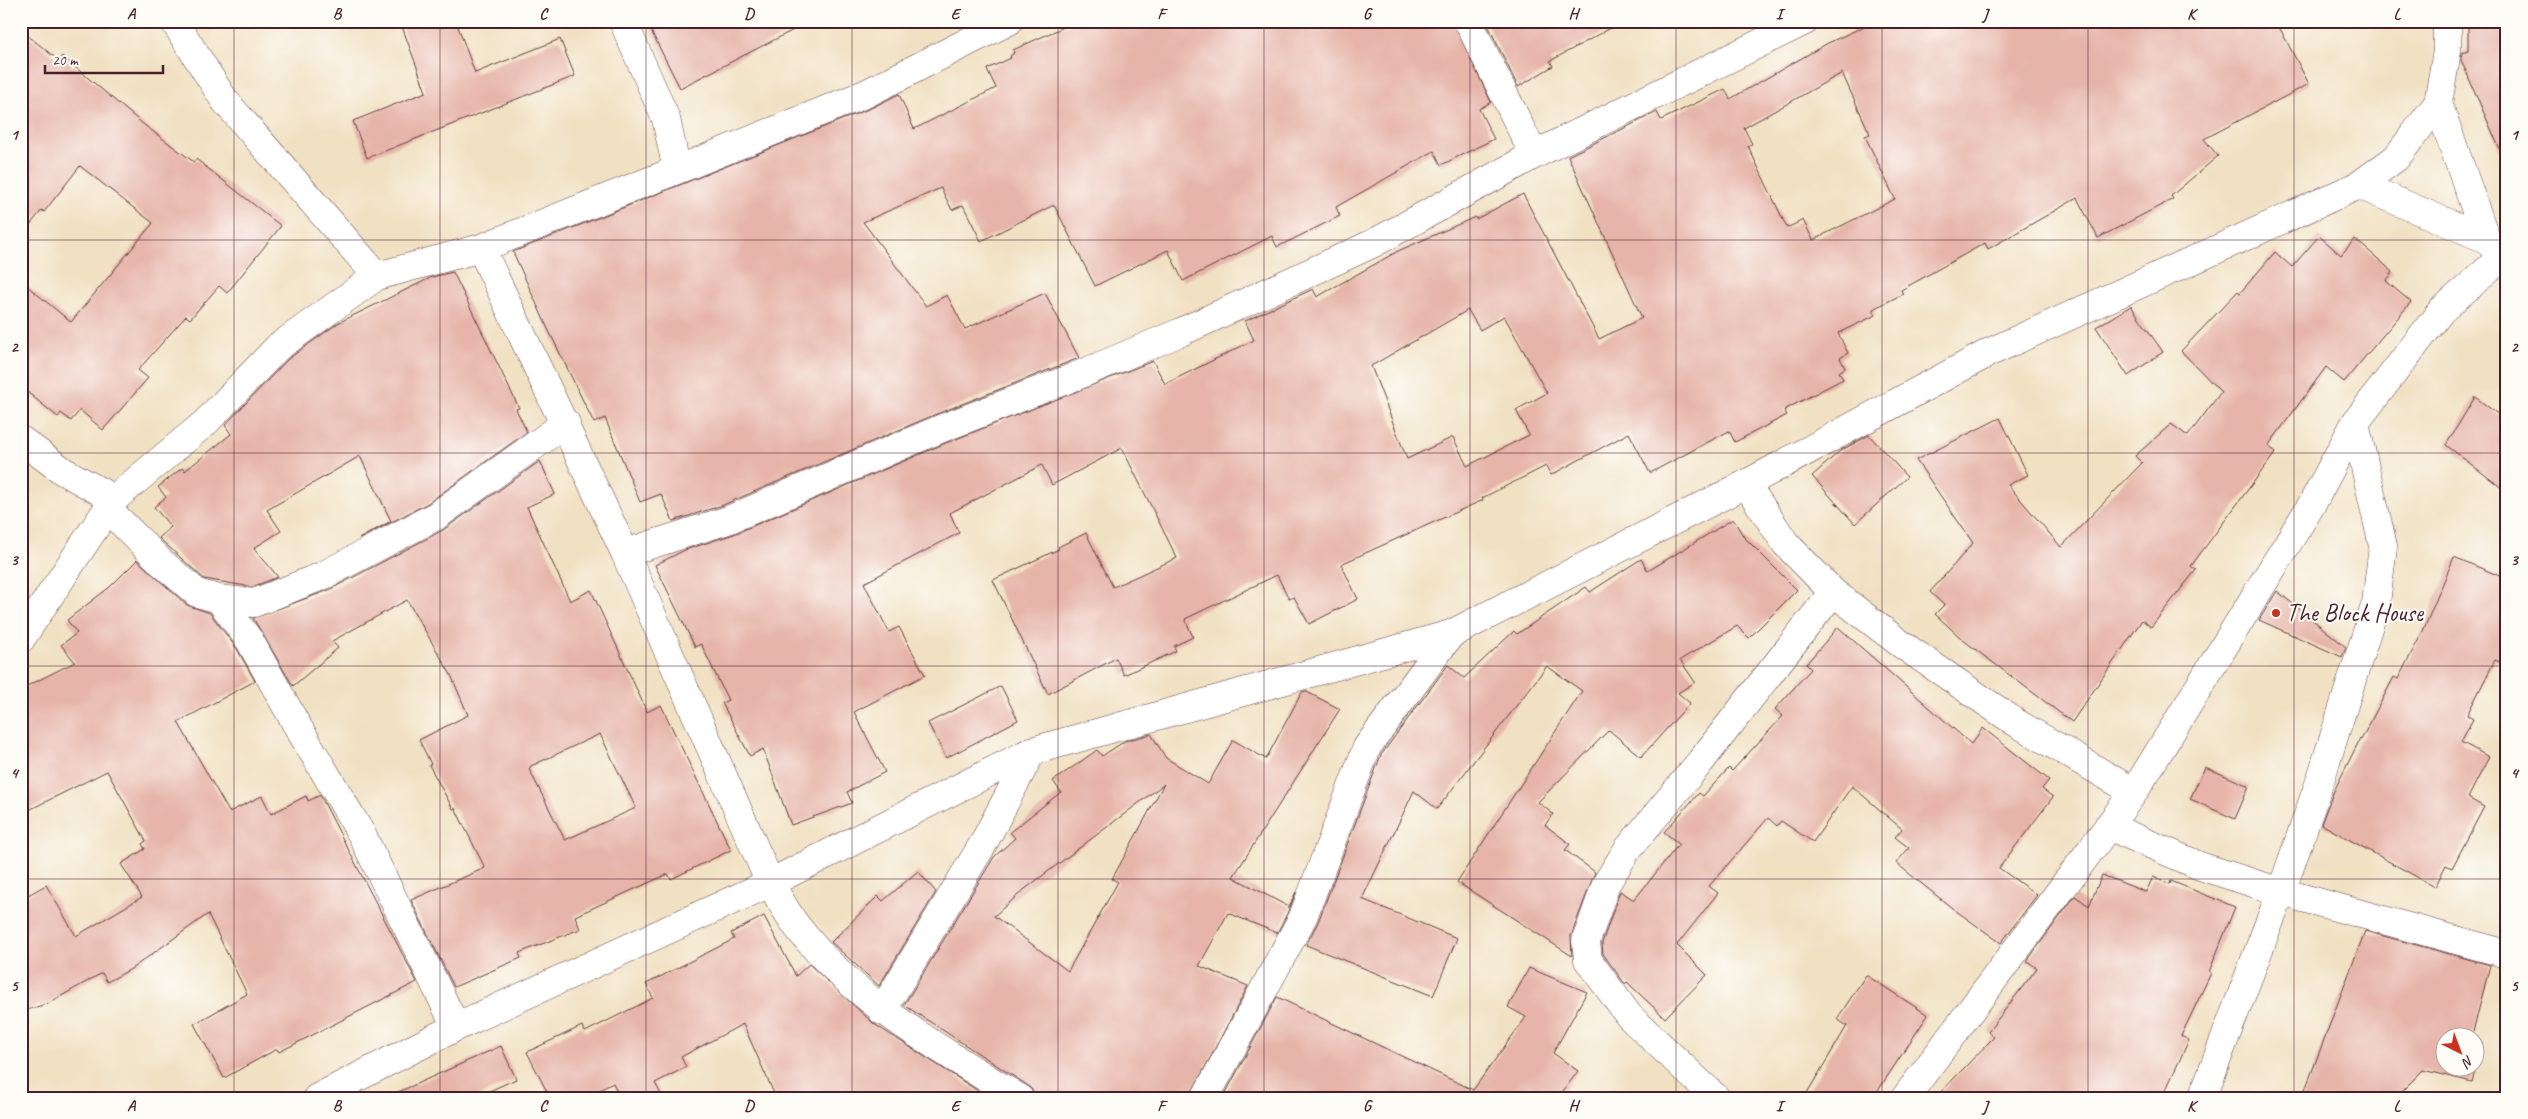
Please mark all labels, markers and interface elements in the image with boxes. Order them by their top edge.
text: A [127,4,137,24]
text: B [333,4,343,24]
text: C [539,4,549,24]
text: D [744,4,755,24]
text: E [951,4,962,24]
text: F [1157,4,1168,24]
text: G [1363,4,1373,24]
text: H [1568,4,1580,24]
text: I [1776,4,1786,24]
text: J [1981,4,1990,24]
text: K [2187,4,2199,24]
text: L [2394,4,2402,24]
scale bar [45,42,162,74]
text: 20 m [52,51,79,70]
text: 1 [10,125,19,145]
text: 1 [2510,125,2519,145]
text: 2 [10,337,19,357]
text: 2 [2510,337,2519,357]
text: 3 [10,550,19,570]
text: 3 [2510,550,2519,570]
place label: The Block House [2286,597,2425,629]
marker: The Block House [2270,607,2282,619]
text: 4 [10,763,19,783]
text: 4 [2510,763,2519,783]
text: 5 [11,976,20,996]
text: 5 [2511,976,2520,996]
north arrow [2436,1026,2486,1076]
text: N [2458,1052,2477,1072]
text: A [127,1096,137,1116]
text: B [333,1096,343,1116]
text: C [539,1096,549,1116]
text: D [744,1096,755,1116]
text: E [951,1096,962,1116]
text: F [1157,1096,1168,1116]
text: G [1363,1096,1373,1116]
text: H [1568,1096,1580,1116]
text: I [1776,1096,1786,1116]
text: J [1981,1096,1990,1116]
text: K [2187,1096,2199,1116]
text: L [2394,1096,2402,1116]

